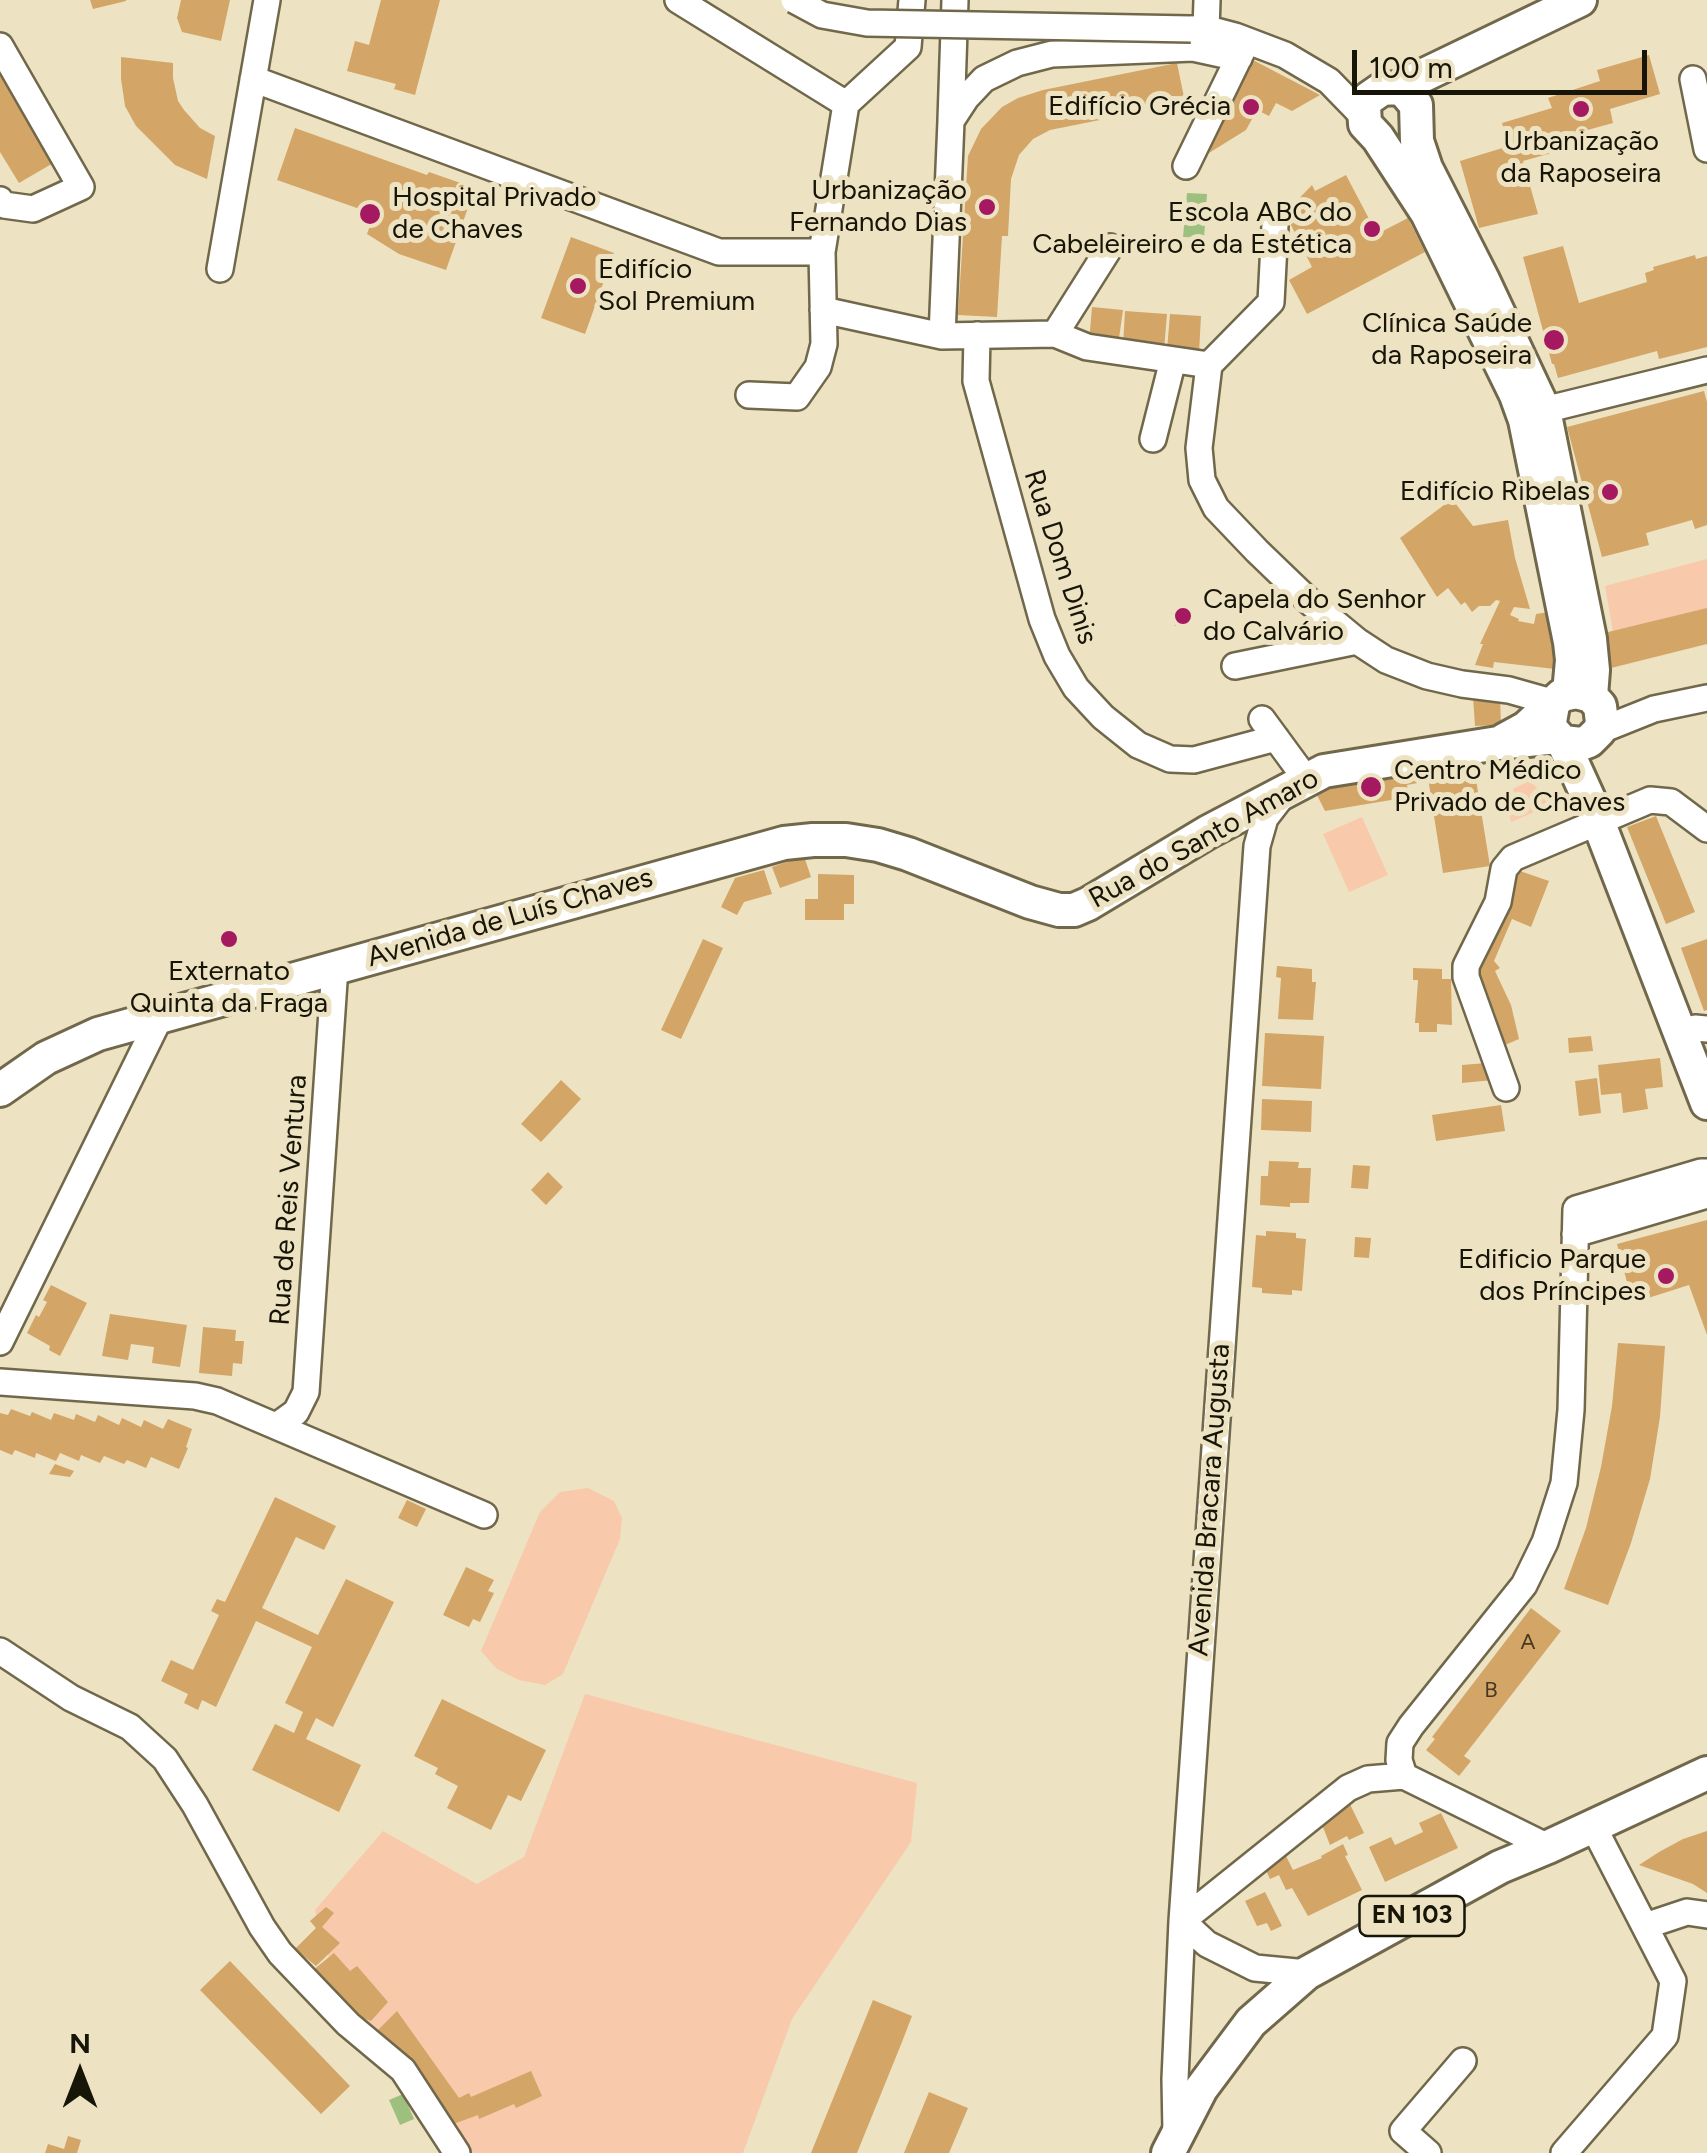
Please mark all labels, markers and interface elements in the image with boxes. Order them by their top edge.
scale bar [1357,30,1652,92]
text: 100 m [1369,49,1453,86]
place label: Edifício Grécia [1048,90,1231,124]
marker: Edifício Grécia [1240,96,1262,118]
marker: Urbanização da Raposeira [1570,98,1592,120]
place label: Urbanização da Raposeira [1501,125,1661,191]
place label: Urbanização Fernando Dias [789,174,967,240]
place label: Hospital Privado de Chaves [392,181,596,247]
marker: Urbanização Fernando Dias [976,196,998,218]
place label: Escola ABC do Cabeleireiro e da Estética [1032,196,1352,262]
marker: Hospital Privado de Chaves [357,201,383,227]
marker: Escola ABC do Cabeleireiro e da Estética [1361,218,1383,240]
place label: Edifício Sol Premium [598,253,755,319]
marker: Edifício Sol Premium [567,275,589,297]
place label: Clínica Saúde da Raposeira [1362,307,1532,373]
marker: Clínica Saúde da Raposeira [1541,327,1567,353]
street label: Rua Dom Dinis [1016,465,1104,649]
place label: Edifício Ribelas [1400,475,1590,509]
marker: Edifício Ribelas [1599,481,1621,503]
place label: Capela do Senhor do Calvário [1203,583,1426,649]
marker: Capela do Senhor do Calvário [1172,605,1194,627]
place label: Centro Médico Privado de Chaves [1394,754,1625,820]
street label: Rua do Santo Amaro [1083,762,1325,916]
marker: Centro Médico Privado de Chaves [1358,774,1384,800]
street label: Avenida de Luís Chaves [363,861,657,975]
marker: Externato Quinta da Fraga [218,928,240,950]
place label: Externato Quinta da Fraga [130,955,328,1021]
street label: Rua de Reis Ventura [263,1073,315,1327]
place label: Edificio Parque dos Príncipes [1458,1243,1646,1309]
marker: Edificio Parque dos Príncipes [1655,1265,1677,1287]
street label: Avenida Bracara Augusta [1182,1343,1238,1657]
house number: A [1521,1630,1535,1656]
house number: B [1484,1678,1498,1704]
road number: EN 103 [1360,1896,1464,1936]
north arrow [30,2023,130,2123]
text: N [69,2026,91,2060]

